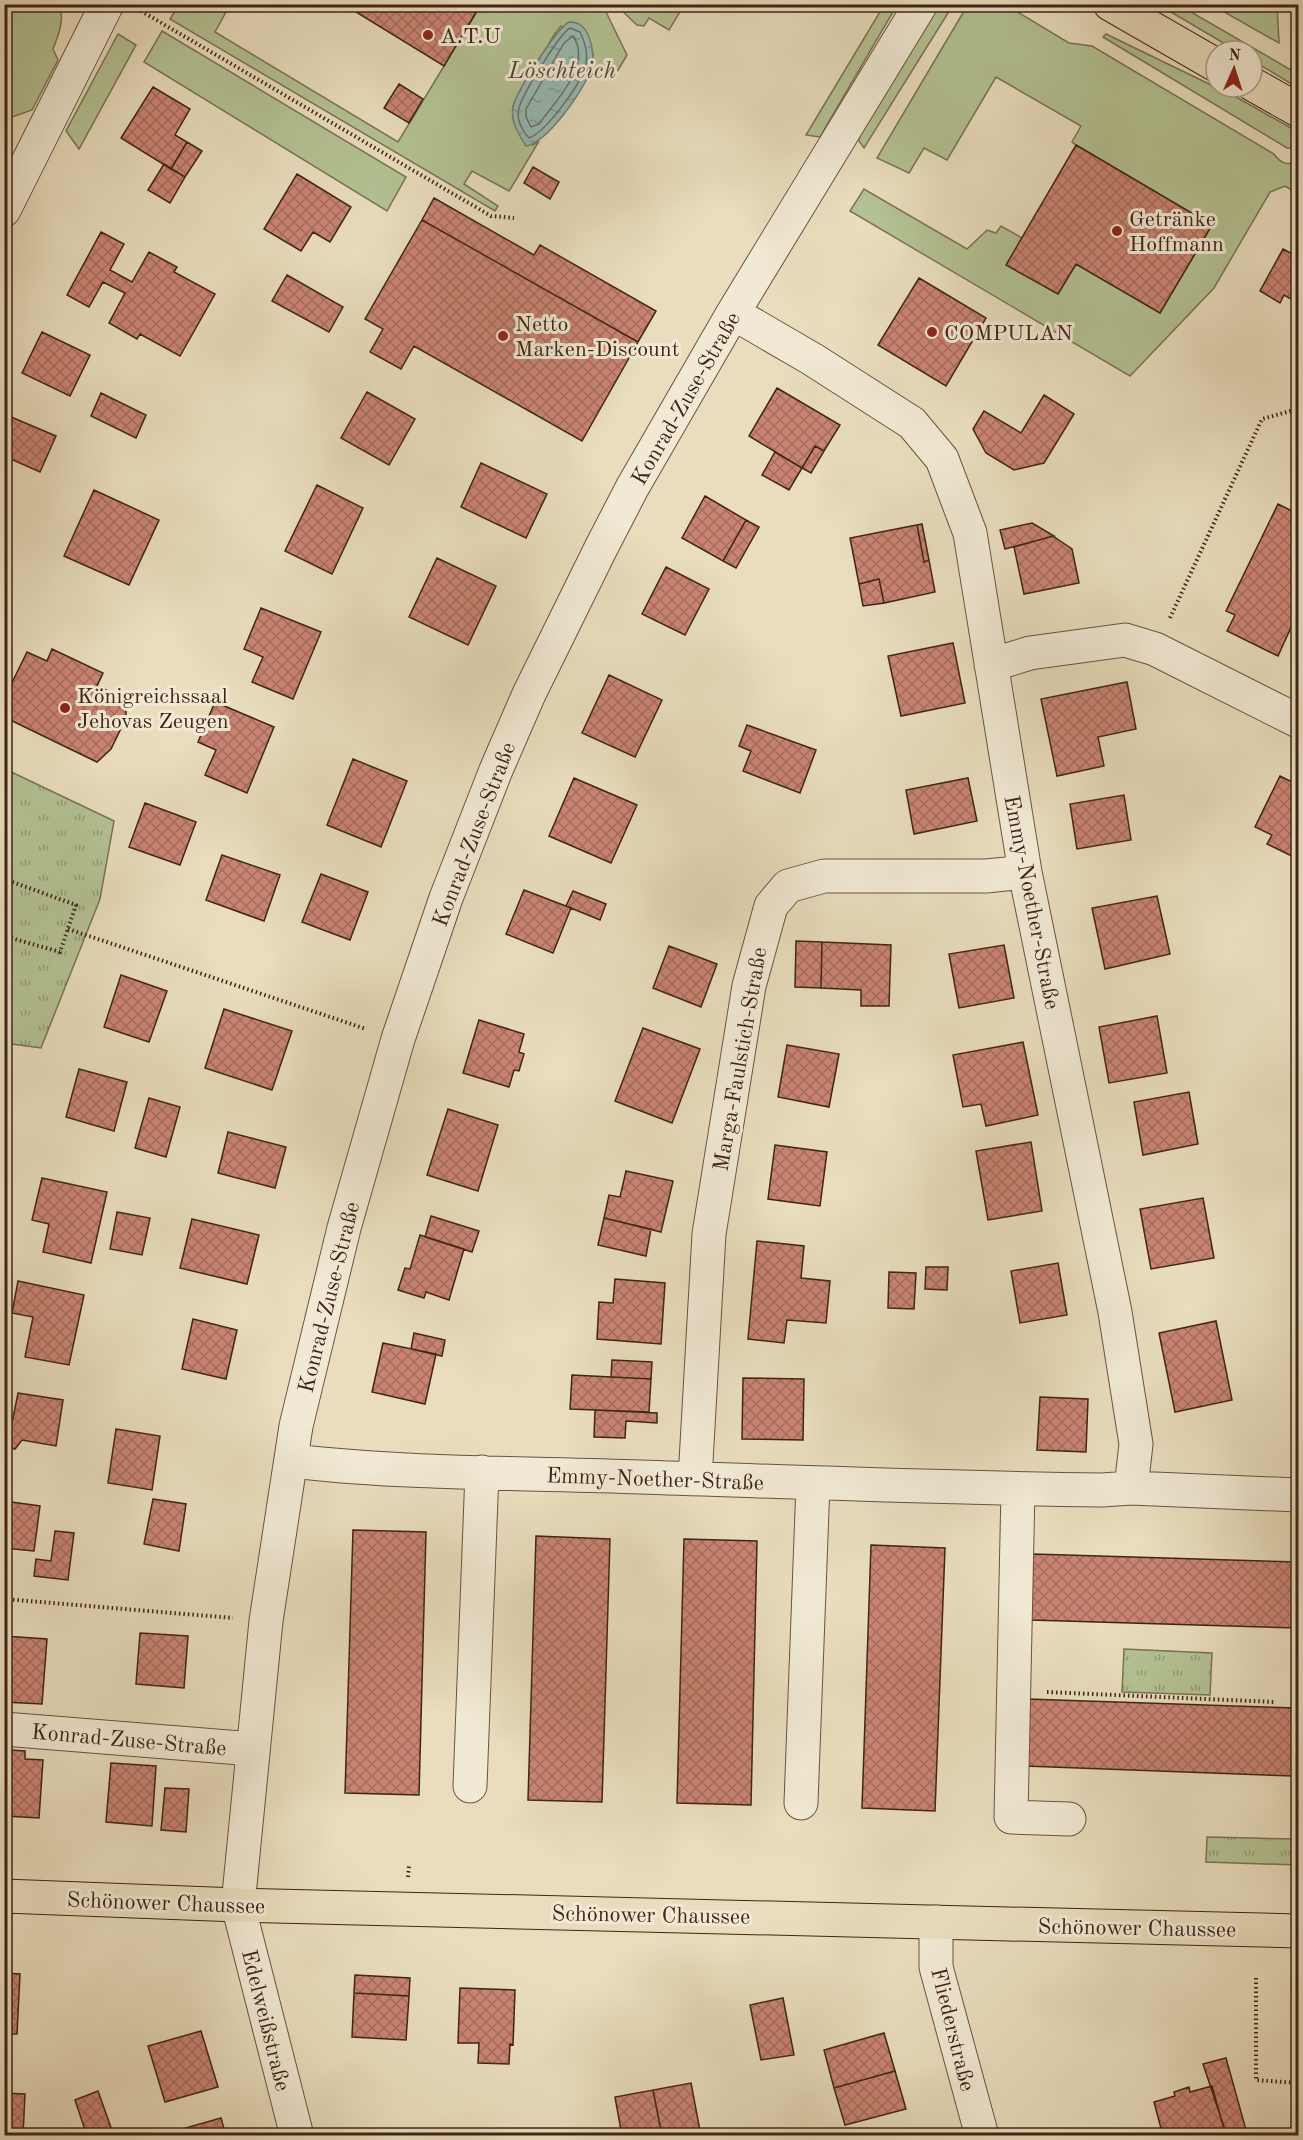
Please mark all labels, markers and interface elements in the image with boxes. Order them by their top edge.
place label: A.T.U [440,26,501,48]
marker: A.T.U [421,28,435,42]
north arrow [1204,39,1264,99]
text: N [1228,48,1242,64]
water label: Löschteich [507,60,616,84]
place label: Getränke Hoffmann [1129,209,1224,256]
marker: Getränke Hoffmann [1110,224,1124,238]
street label: Konrad-Zuse-Straße [628,309,745,489]
place label: Netto Marken-Discount [515,314,679,361]
place label: COMPULAN [944,323,1073,345]
marker: COMPULAN [925,325,939,339]
marker: Netto Marken-Discount [496,329,510,343]
place label: Königreichssaal Jehovas Zeugen [77,686,229,733]
marker: Königreichssaal Jehovas Zeugen [58,701,72,715]
street label: Konrad-Zuse-Straße [430,739,520,930]
street label: Emmy-Noether-Straße [999,793,1063,1011]
street label: Marga-Faulstich-Straße [710,946,772,1173]
street label: Konrad-Zuse-Straße [296,1200,364,1395]
street label: Emmy-Noether-Straße [546,1465,764,1495]
street label: Konrad-Zuse-Straße [30,1722,227,1760]
street label: Schönower Chaussee [66,1890,266,1918]
street label: Schönower Chaussee [552,1903,750,1929]
street label: Schönower Chaussee [1038,1916,1236,1942]
street label: Edelweißstraße [237,1947,293,2094]
street label: Fliederstraße [926,1966,978,2093]

